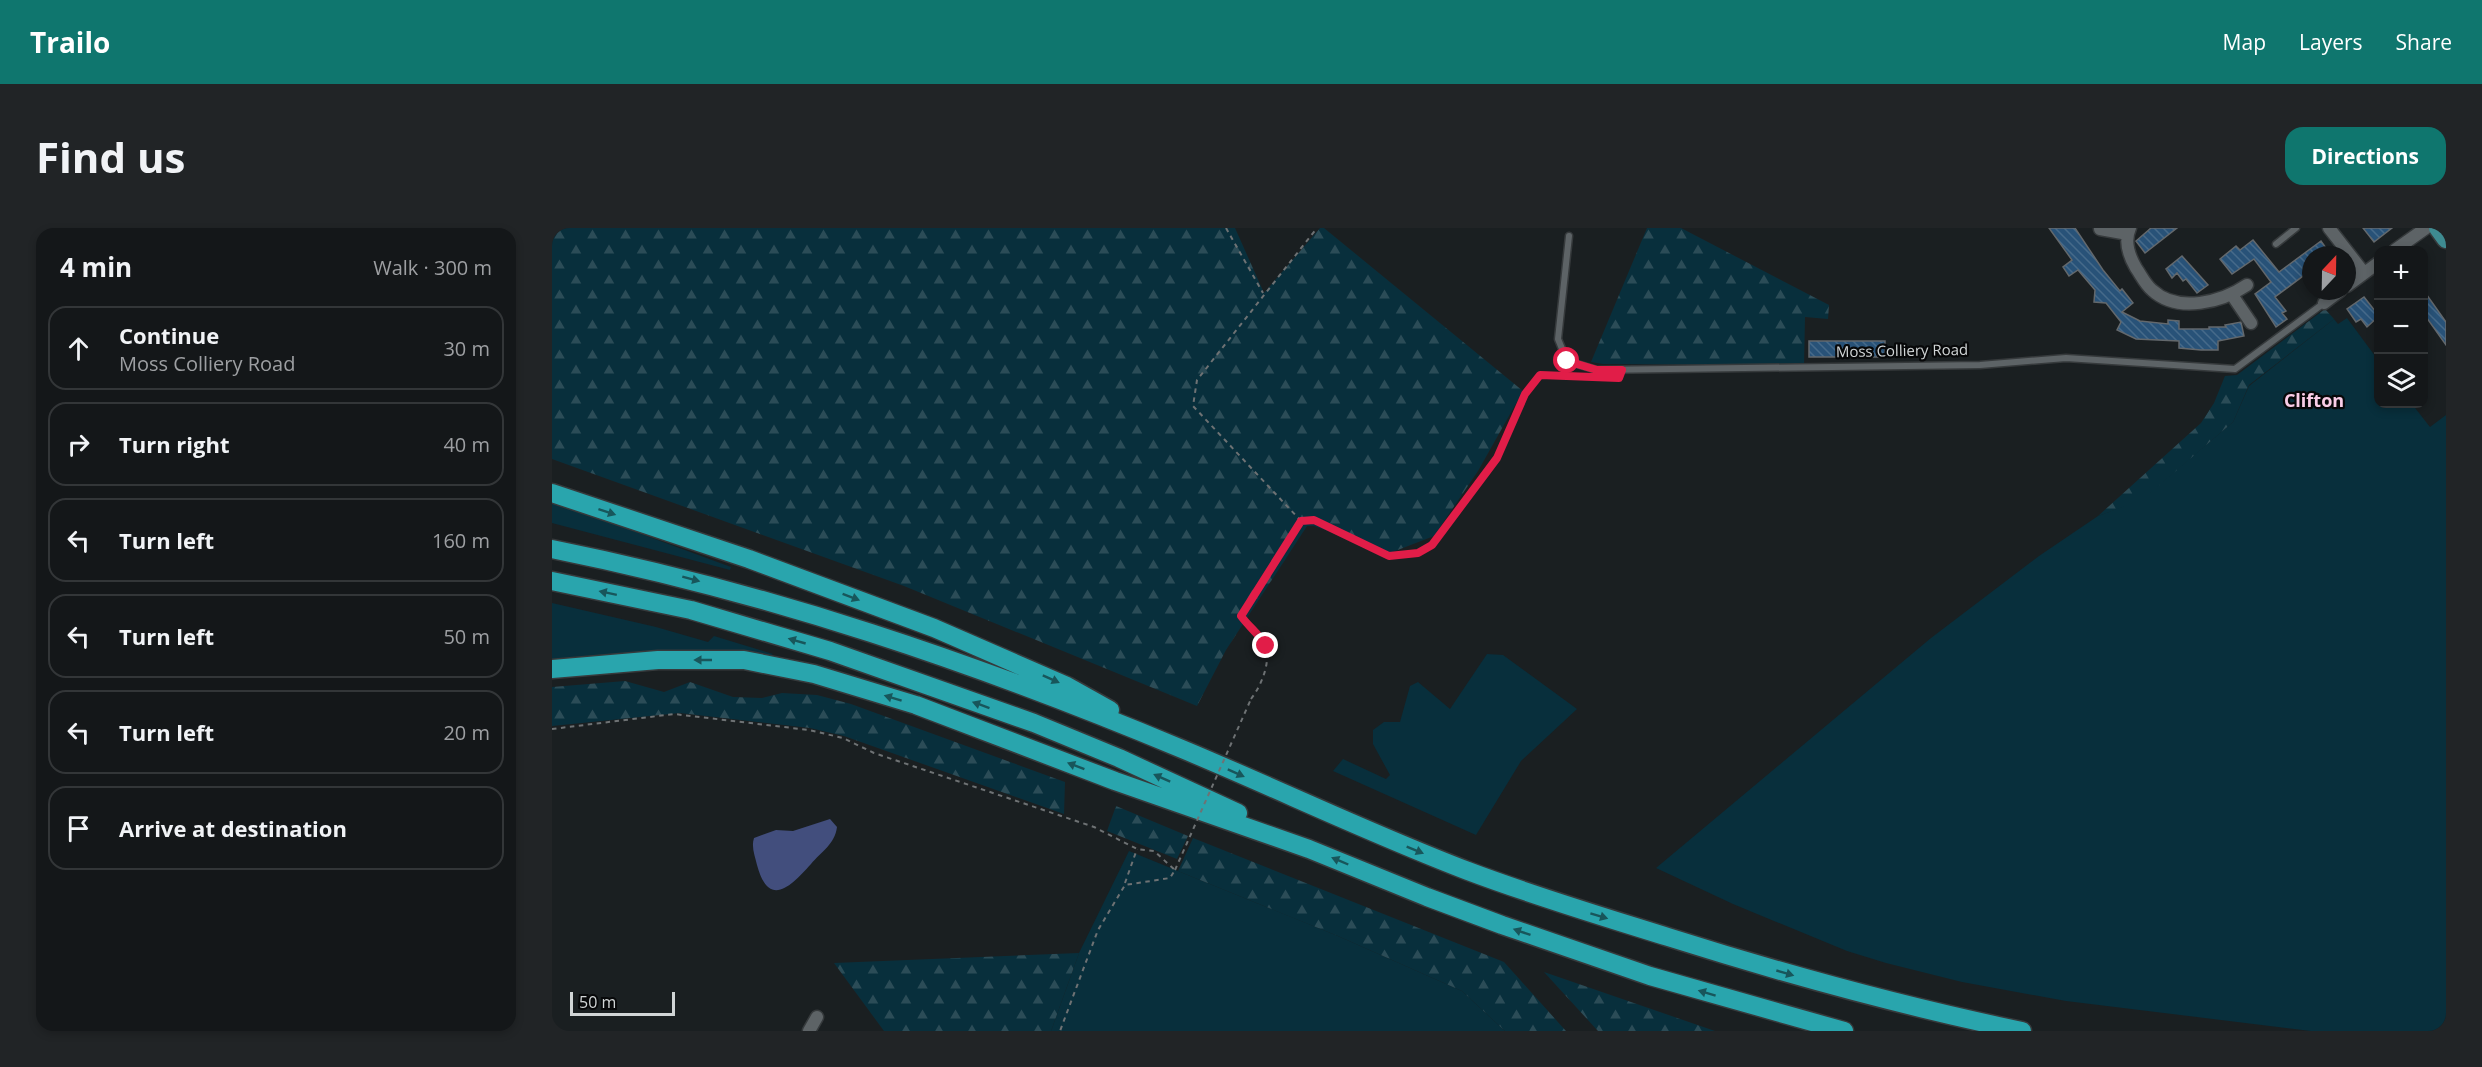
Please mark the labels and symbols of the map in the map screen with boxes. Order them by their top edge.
north arrow [2302,246,2356,300]
street label: Moss Colliery Road [1836,339,1968,361]
route start [1553,347,1579,373]
district label: Clifton [2284,388,2344,412]
one-way arrow [598,508,616,517]
one-way arrow [682,575,700,585]
one-way arrow [599,587,618,597]
one-way arrow [842,593,860,602]
route end [1252,632,1278,658]
one-way arrow [788,636,806,645]
one-way arrow [694,655,713,665]
one-way arrow [1042,674,1060,684]
one-way arrow [884,693,902,702]
one-way arrow [972,699,990,709]
one-way arrow [1067,761,1085,770]
one-way arrow [1227,769,1245,778]
one-way arrow [1154,773,1171,782]
one-way arrow [1407,845,1425,855]
one-way arrow [1331,856,1349,865]
one-way arrow [1590,912,1608,921]
one-way arrow [1513,927,1531,936]
one-way arrow [1776,969,1794,978]
one-way arrow [1698,988,1716,997]
scale bar [570,989,675,1016]

